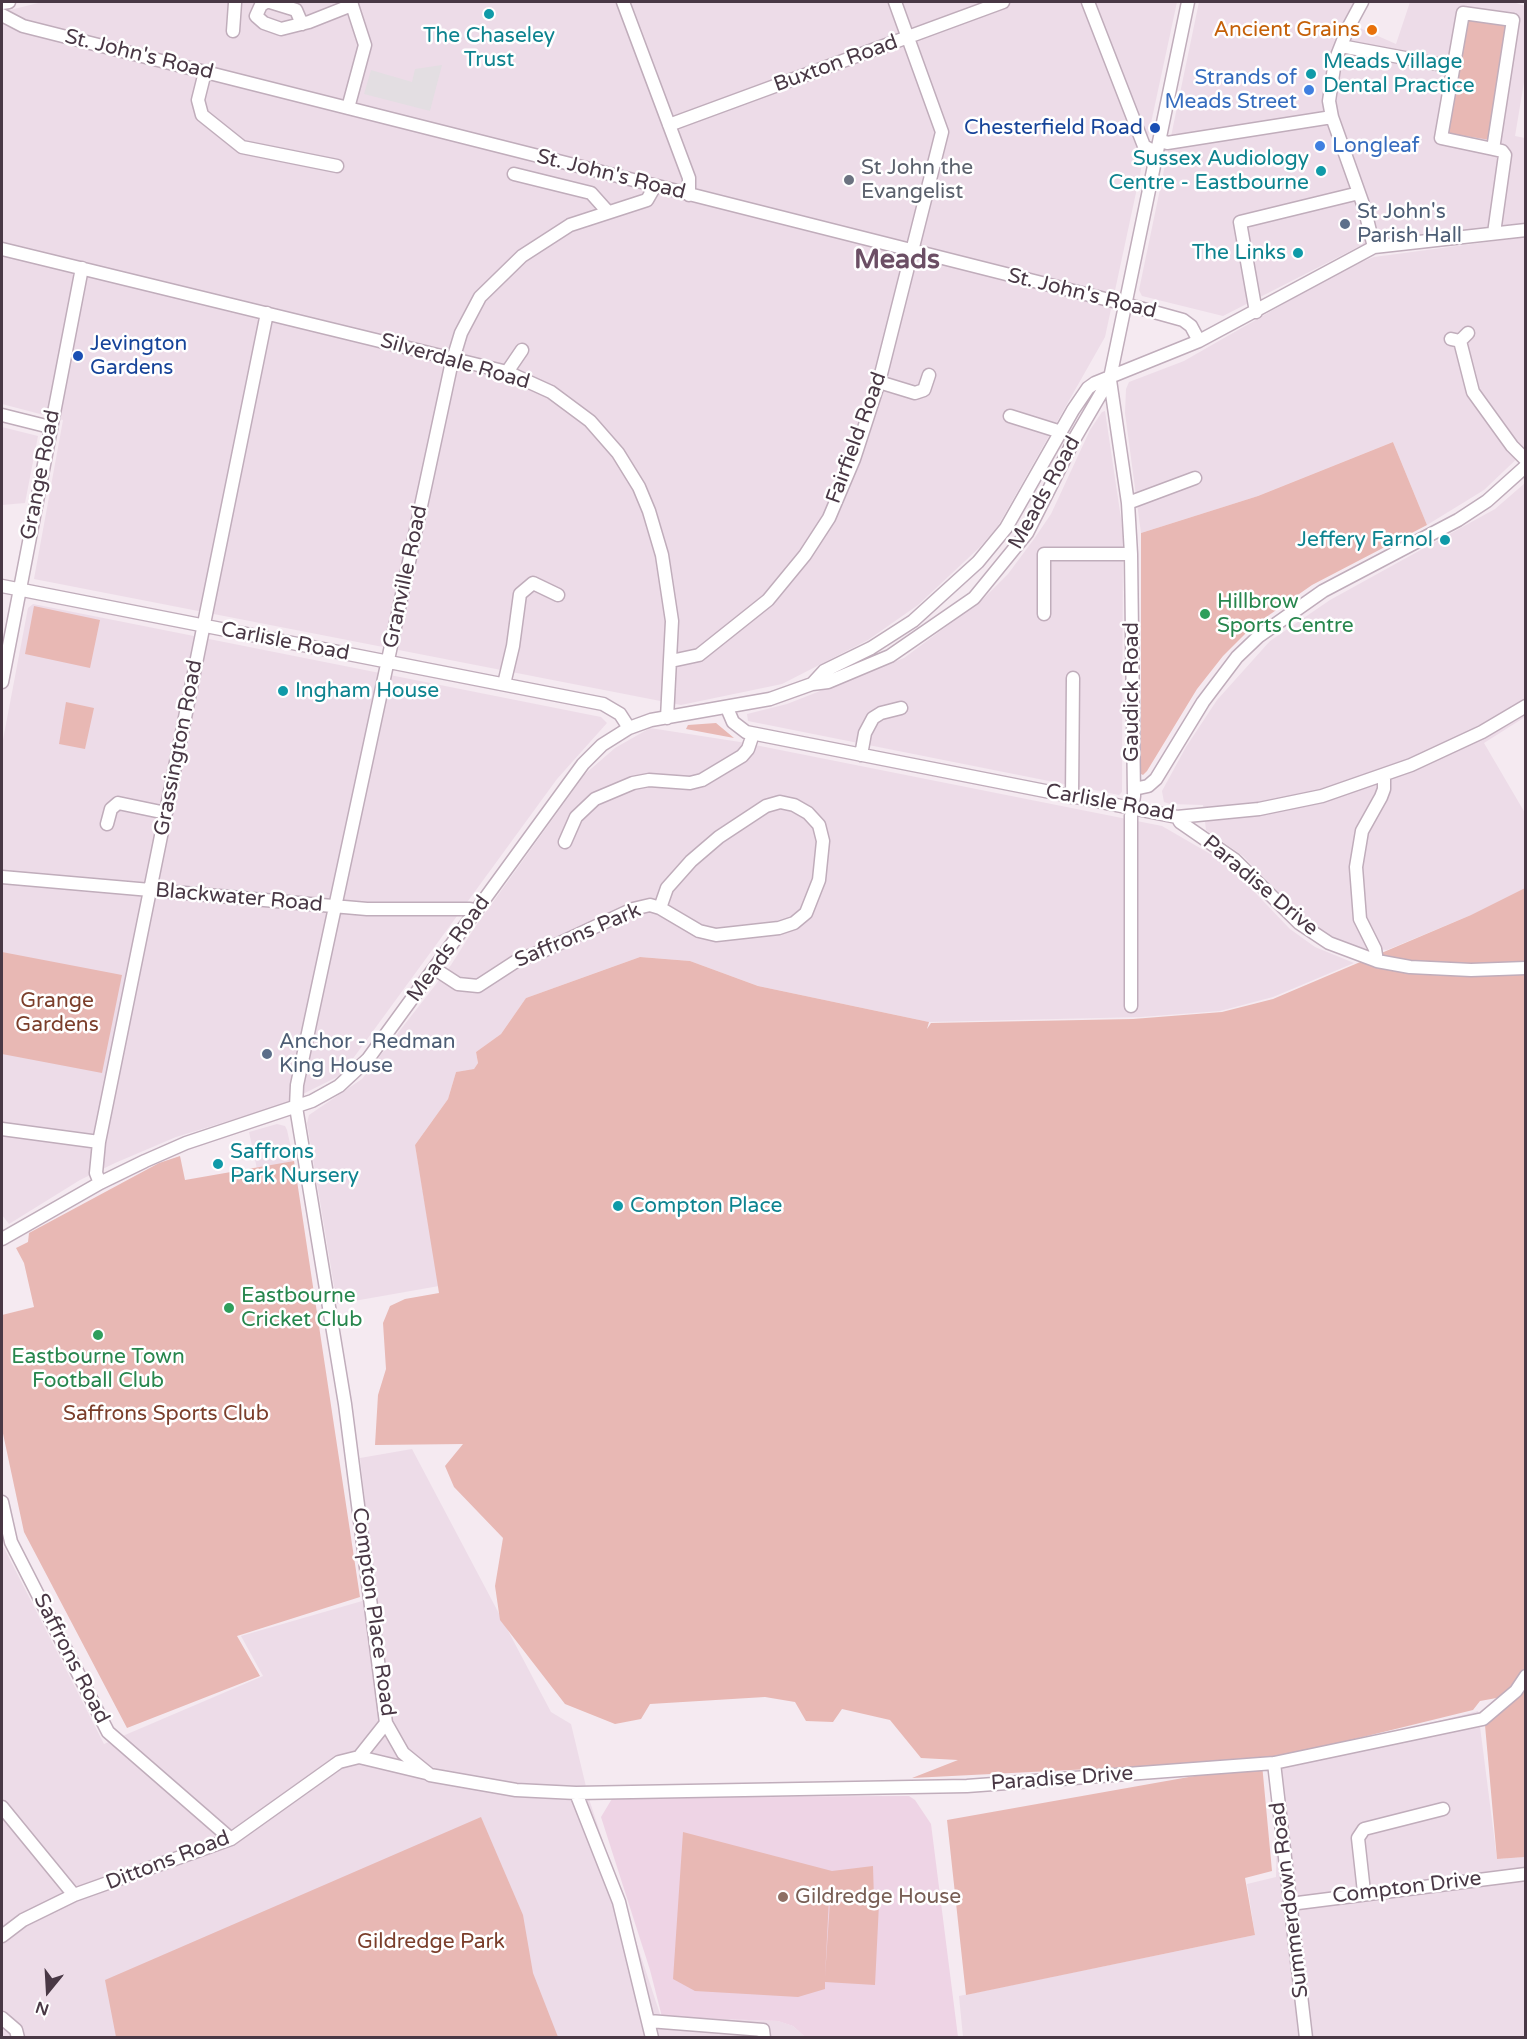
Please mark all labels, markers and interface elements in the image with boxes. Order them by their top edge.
marker: The Chaseley Trust [482,7,496,21]
place label: Ancient Grains [1214,17,1360,43]
place label: The Chaseley Trust [423,23,555,73]
marker: Ancient Grains [1365,23,1379,37]
street label: St. John's Road [62,24,216,86]
street label: Buxton Road [771,30,901,98]
place label: Meads Village Dental Practice [1323,49,1475,99]
place label: Strands of Meads Street [1165,65,1297,115]
marker: Meads Village Dental Practice [1304,67,1318,81]
marker: Strands of Meads Street [1302,83,1316,97]
place label: Chesterfield Road [964,115,1143,141]
marker: Chesterfield Road [1148,121,1162,135]
place label: Longleaf [1332,133,1420,159]
marker: Longleaf [1313,139,1327,153]
street label: St. John's Road [534,144,688,206]
place label: Sussex Audiology Centre - Eastbourne [1109,146,1309,196]
place label: St John the Evangelist [861,155,973,205]
marker: Sussex Audiology Centre - Eastbourne [1314,164,1328,178]
marker: St John the Evangelist [842,173,856,187]
place label: St John's Parish Hall [1357,199,1462,249]
marker: St John's Parish Hall [1338,217,1352,231]
place label: The Links [1192,240,1286,266]
district label: Meads [854,245,940,277]
marker: The Links [1291,246,1305,260]
street label: St. John's Road [1005,263,1159,325]
street label: Silverdale Road [377,329,533,395]
place label: Jevington Gardens [90,331,187,381]
marker: Jevington Gardens [71,349,85,363]
street label: Fairfield Road [822,369,892,507]
street label: Grange Road [16,408,66,542]
street label: Meads Road [1004,432,1086,554]
street label: Granville Road [379,503,433,651]
place label: Jeffery Farnol [1297,527,1433,553]
marker: Jeffery Farnol [1438,533,1452,547]
place label: Hillbrow Sports Centre [1217,589,1354,639]
marker: Hillbrow Sports Centre [1198,607,1212,621]
street label: Carlisle Road [219,617,351,667]
street label: Gaudick Road [1119,622,1145,762]
street label: Grassington Road [150,658,208,838]
place label: Ingham House [295,678,439,704]
marker: Ingham House [276,684,290,698]
street label: Carlisle Road [1044,779,1176,827]
street label: Paradise Drive [1197,830,1323,942]
street label: Blackwater Road [154,878,324,918]
street label: Meads Road [402,891,496,1007]
street label: Saffrons Park [511,898,645,974]
park label: Grange Gardens [15,988,99,1038]
place label: Anchor - Redman King House [279,1029,456,1079]
marker: Anchor - Redman King House [260,1047,274,1061]
place label: Saffrons Park Nursery [230,1139,359,1189]
marker: Saffrons Park Nursery [211,1157,225,1171]
place label: Compton Place [630,1193,782,1219]
marker: Compton Place [611,1199,625,1213]
place label: Eastbourne Cricket Club [241,1283,362,1333]
marker: Eastbourne Cricket Club [222,1301,236,1315]
marker: Eastbourne Town Football Club [91,1328,105,1342]
place label: Eastbourne Town Football Club [11,1344,185,1394]
park label: Saffrons Sports Club [63,1401,269,1427]
street label: Compton Place Road [346,1506,400,1718]
street label: Saffrons Road [27,1590,115,1728]
street label: Paradise Drive [990,1761,1134,1797]
street label: Summerdown Road [1265,1801,1315,1999]
street label: Dittons Road [103,1826,233,1896]
street label: Compton Drive [1331,1866,1483,1910]
place label: Gildredge House [795,1884,961,1910]
marker: Gildredge House [776,1890,790,1904]
park label: Gildredge Park [357,1929,505,1955]
north arrow [18,1961,78,2021]
text: N [33,1997,52,2020]

